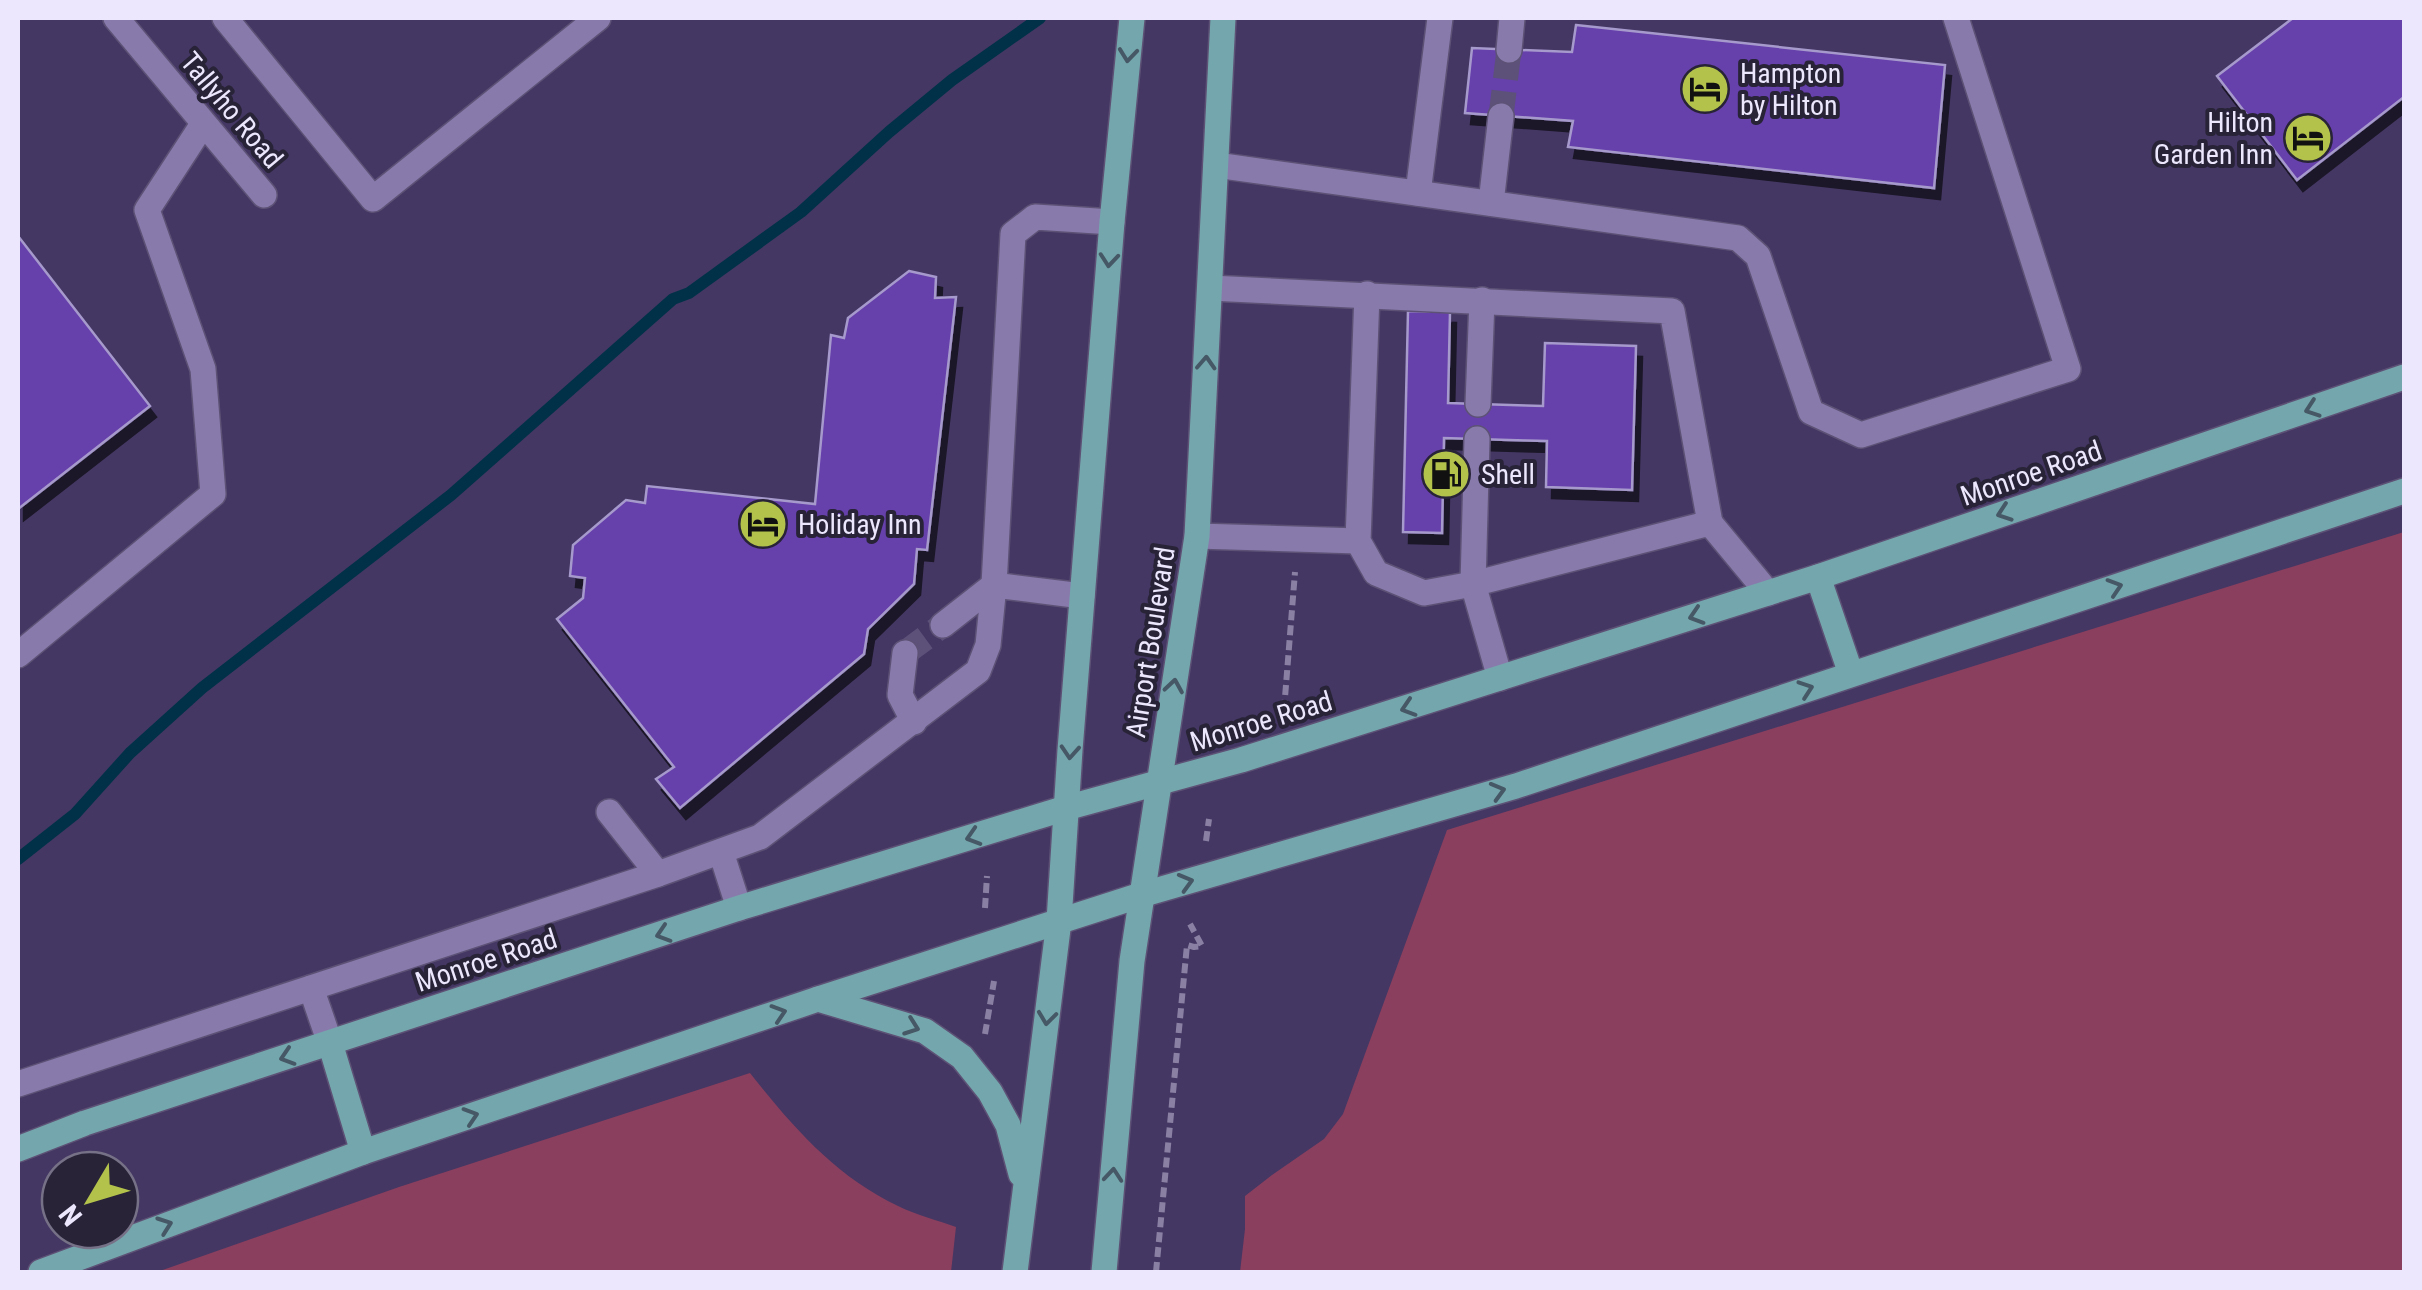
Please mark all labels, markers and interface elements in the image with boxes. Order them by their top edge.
street label: Tallyho Road [174,46,290,175]
one-way arrow [1117,48,1139,64]
place label: Hampton by Hilton [1740,57,1841,122]
hotel icon: Hampton by Hilton [1679,63,1731,115]
place label: Hilton Garden Inn [2154,106,2273,171]
hotel icon: Hilton Garden Inn [2282,112,2334,164]
one-way arrow [1099,253,1121,269]
one-way arrow [1195,355,1216,371]
one-way arrow [2305,398,2322,418]
street label: Monroe Road [1956,434,2106,513]
fuel station icon: Shell [1420,448,1472,500]
place label: Shell [1481,458,1535,491]
hotel icon: Holiday Inn [737,498,789,550]
one-way arrow [1997,502,2014,522]
place label: Holiday Inn [798,508,922,541]
street label: Airport Boulevard [1119,544,1182,740]
one-way arrow [2105,578,2122,598]
one-way arrow [1688,604,1705,624]
one-way arrow [1163,678,1184,695]
one-way arrow [1797,680,1814,700]
street label: Monroe Road [1186,684,1336,759]
one-way arrow [1400,696,1417,716]
one-way arrow [1060,745,1081,761]
one-way arrow [1489,782,1506,803]
one-way arrow [965,825,982,846]
one-way arrow [1177,873,1194,894]
street label: Monroe Road [411,922,561,999]
one-way arrow [655,922,672,942]
one-way arrow [769,1004,786,1024]
one-way arrow [1037,1010,1058,1026]
one-way arrow [902,1015,919,1036]
one-way arrow [280,1046,297,1066]
one-way arrow [461,1107,478,1127]
north arrow [40,1150,140,1250]
one-way arrow [1101,1167,1123,1183]
text: N [52,1198,89,1232]
one-way arrow [155,1216,172,1237]

